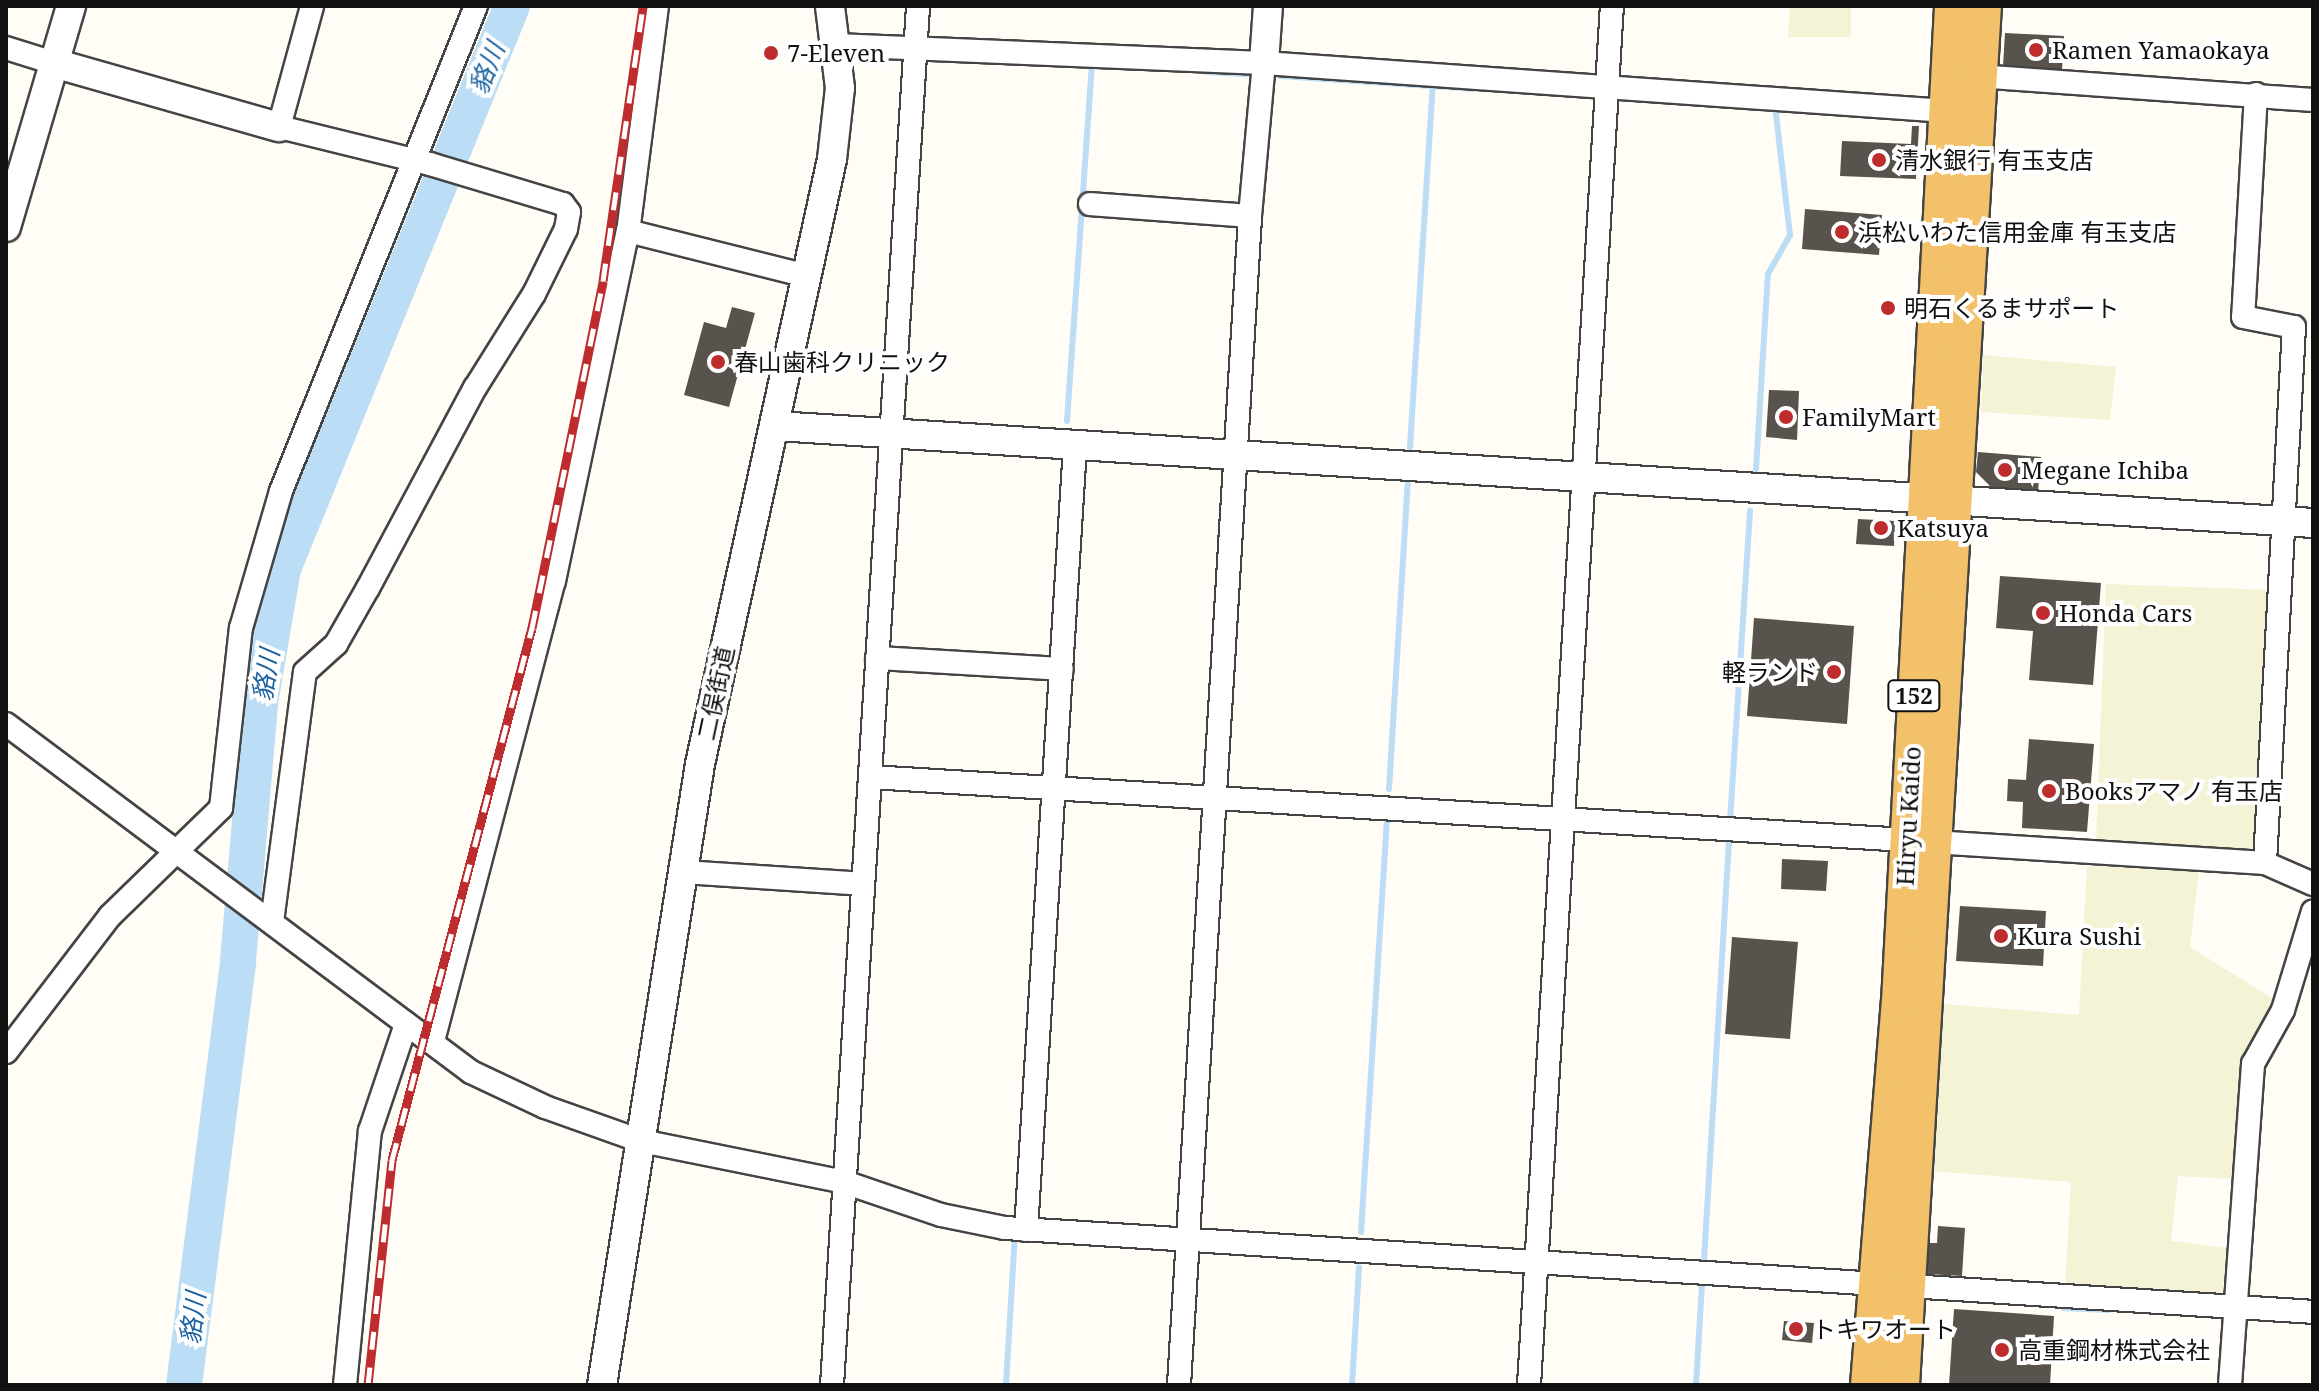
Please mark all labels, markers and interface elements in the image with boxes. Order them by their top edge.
place label: Ramen Yamaokaya [2052,36,2270,64]
water label: 貉川 [463,38,511,98]
place label: 7-Eleven [787,39,885,67]
marker: Ramen Yamaokaya [2027,41,2045,59]
marker: 7-Eleven [762,44,780,62]
place label: 清水銀行 有玉支店 [1895,146,2093,174]
marker: 清水銀行 有玉支店 [1870,151,1888,169]
place label: 浜松いわた信用金庫 有玉支店 [1858,218,2176,246]
marker: 浜松いわた信用金庫 有玉支店 [1833,223,1851,241]
place label: 明石くるまサポート [1904,294,2120,322]
marker: 明石くるまサポート [1879,299,1897,317]
place label: 春山歯科クリニック [734,348,950,376]
marker: 春山歯科クリニック [709,353,727,371]
place label: FamilyMart [1802,403,1936,431]
marker: FamilyMart [1777,408,1795,426]
place label: Megane Ichiba [2021,456,2189,484]
marker: Megane Ichiba [1996,461,2014,479]
place label: Katsuya [1897,514,1989,542]
marker: Katsuya [1872,519,1890,537]
place label: Honda Cars [2059,599,2192,627]
marker: Honda Cars [2034,604,2052,622]
street label: 二俣街道 [691,643,739,743]
water label: 貉川 [247,647,285,703]
place label: 軽ランド [1722,658,1818,686]
marker: 軽ランド [1825,663,1843,681]
road number: 152 [1886,678,1942,714]
street label: Hiryu Kaido [1890,746,1926,886]
place label: Booksアマノ 有玉店 [2065,777,2283,805]
marker: Booksアマノ 有玉店 [2040,782,2058,800]
place label: Kura Sushi [2017,922,2141,950]
marker: Kura Sushi [1992,927,2010,945]
water label: 貉川 [174,1290,212,1346]
place label: トキワオート [1812,1315,1956,1343]
marker: トキワオート [1787,1320,1805,1338]
place label: 高重鋼材株式会社 [2018,1336,2210,1364]
marker: 高重鋼材株式会社 [1993,1341,2011,1359]

